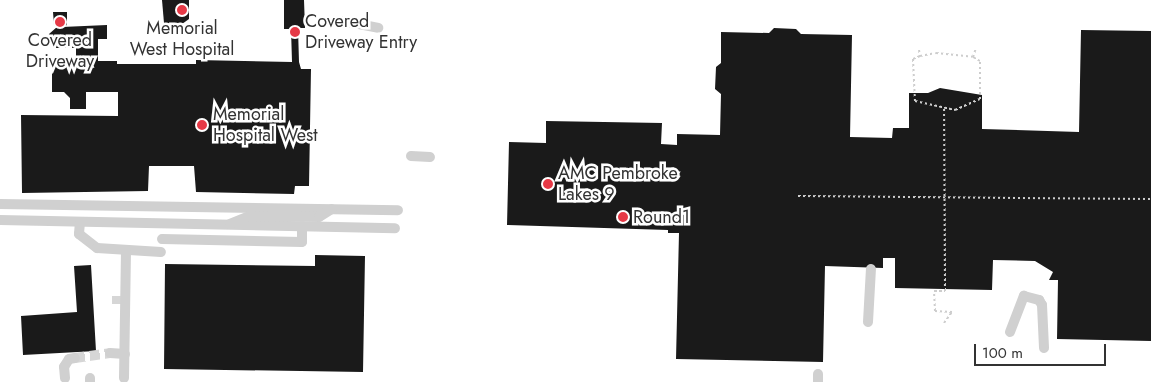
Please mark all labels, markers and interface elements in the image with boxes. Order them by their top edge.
marker: Memorial West Hospital [176,4,188,16]
place label: Covered Driveway Entry [305,11,417,54]
marker: Covered Driveway [54,16,66,28]
place label: Memorial West Hospital [130,18,234,60]
marker: Covered Driveway Entry [289,26,301,38]
place label: Covered Driveway [26,30,94,72]
place label: Memorial Hospital West [213,104,318,146]
marker: Memorial Hospital West [195,118,209,132]
place label: AMC Pembroke Lakes 9 [558,163,678,205]
marker: AMC Pembroke Lakes 9 [542,178,554,190]
place label: Round1 [633,206,690,228]
marker: Round1 [617,211,629,223]
scale bar [976,334,1108,366]
text: 100 m [982,342,1023,364]

